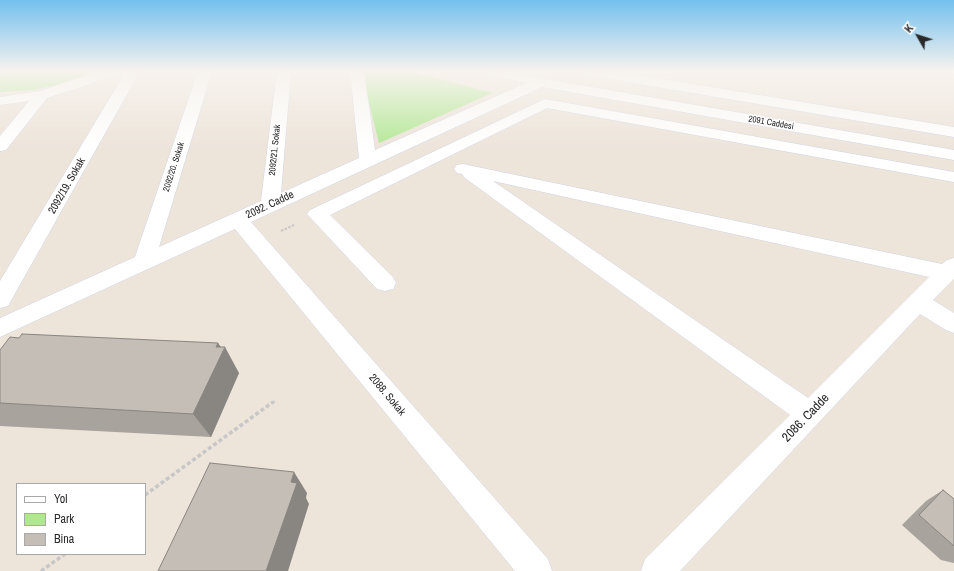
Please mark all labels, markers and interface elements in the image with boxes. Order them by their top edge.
north arrow [898,16,938,56]
text: K [901,22,916,35]
street label: 2091 Caddesi [747,114,795,132]
street label: 2092/21. Sokak [267,124,283,176]
street label: 2092/20. Sokak [161,141,187,193]
street label: 2092/19. Sokak [46,156,88,216]
street label: 2092. Cadde [244,188,296,222]
street label: 2088. Sokak [366,372,408,418]
street label: 2086. Cadde [779,391,833,445]
legend [16,483,146,555]
text: Yol [54,491,67,507]
text: Park [54,511,74,527]
text: Bina [54,531,74,547]

